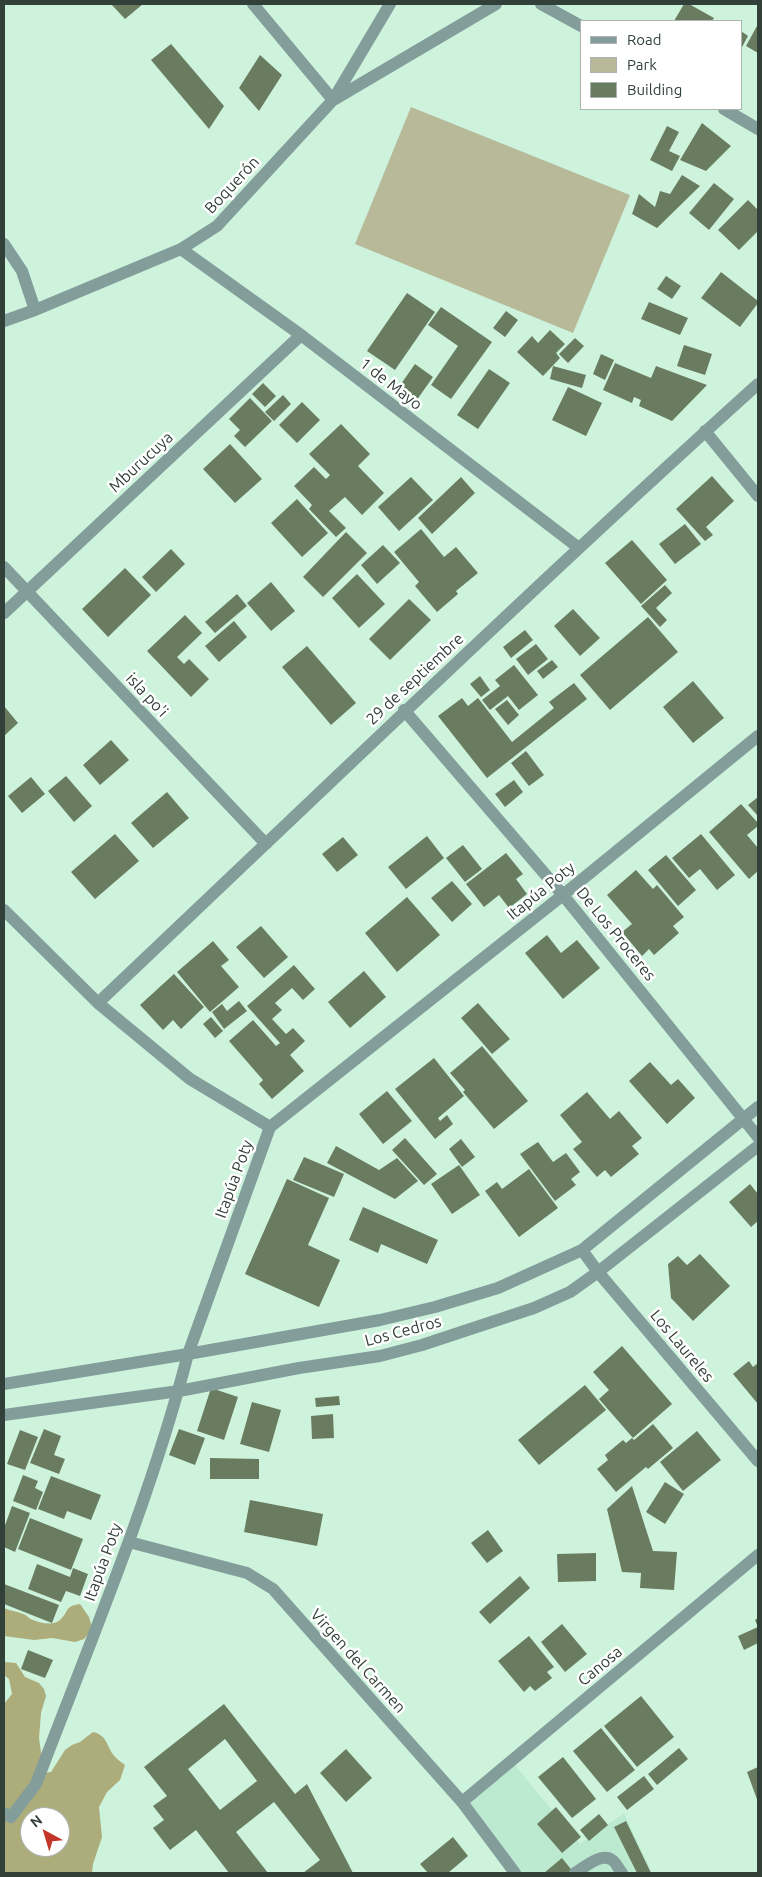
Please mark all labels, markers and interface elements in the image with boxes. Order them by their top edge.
legend [580,20,742,110]
text: Road [627,31,662,48]
text: Park [627,56,657,73]
text: Building [627,81,682,98]
street label: Boquerón [201,152,263,218]
street label: 1 de Mayo [356,354,426,414]
street label: Mburucuya [105,428,177,496]
street label: 29 de septiembre [362,629,468,729]
street label: isla po'i [122,669,172,721]
street label: Itapúa Poty [503,858,579,924]
street label: De Los Proceres [572,883,660,985]
street label: Itapúa Poty [211,1137,257,1221]
street label: Los Laureles [646,1306,718,1386]
street label: Los Cedros [363,1312,443,1350]
street label: Itapúa Poty [80,1520,126,1604]
street label: Virgen del Carmen [306,1605,410,1717]
street label: Canosa [574,1642,626,1690]
north arrow [20,1807,70,1857]
text: N [27,1812,45,1831]

